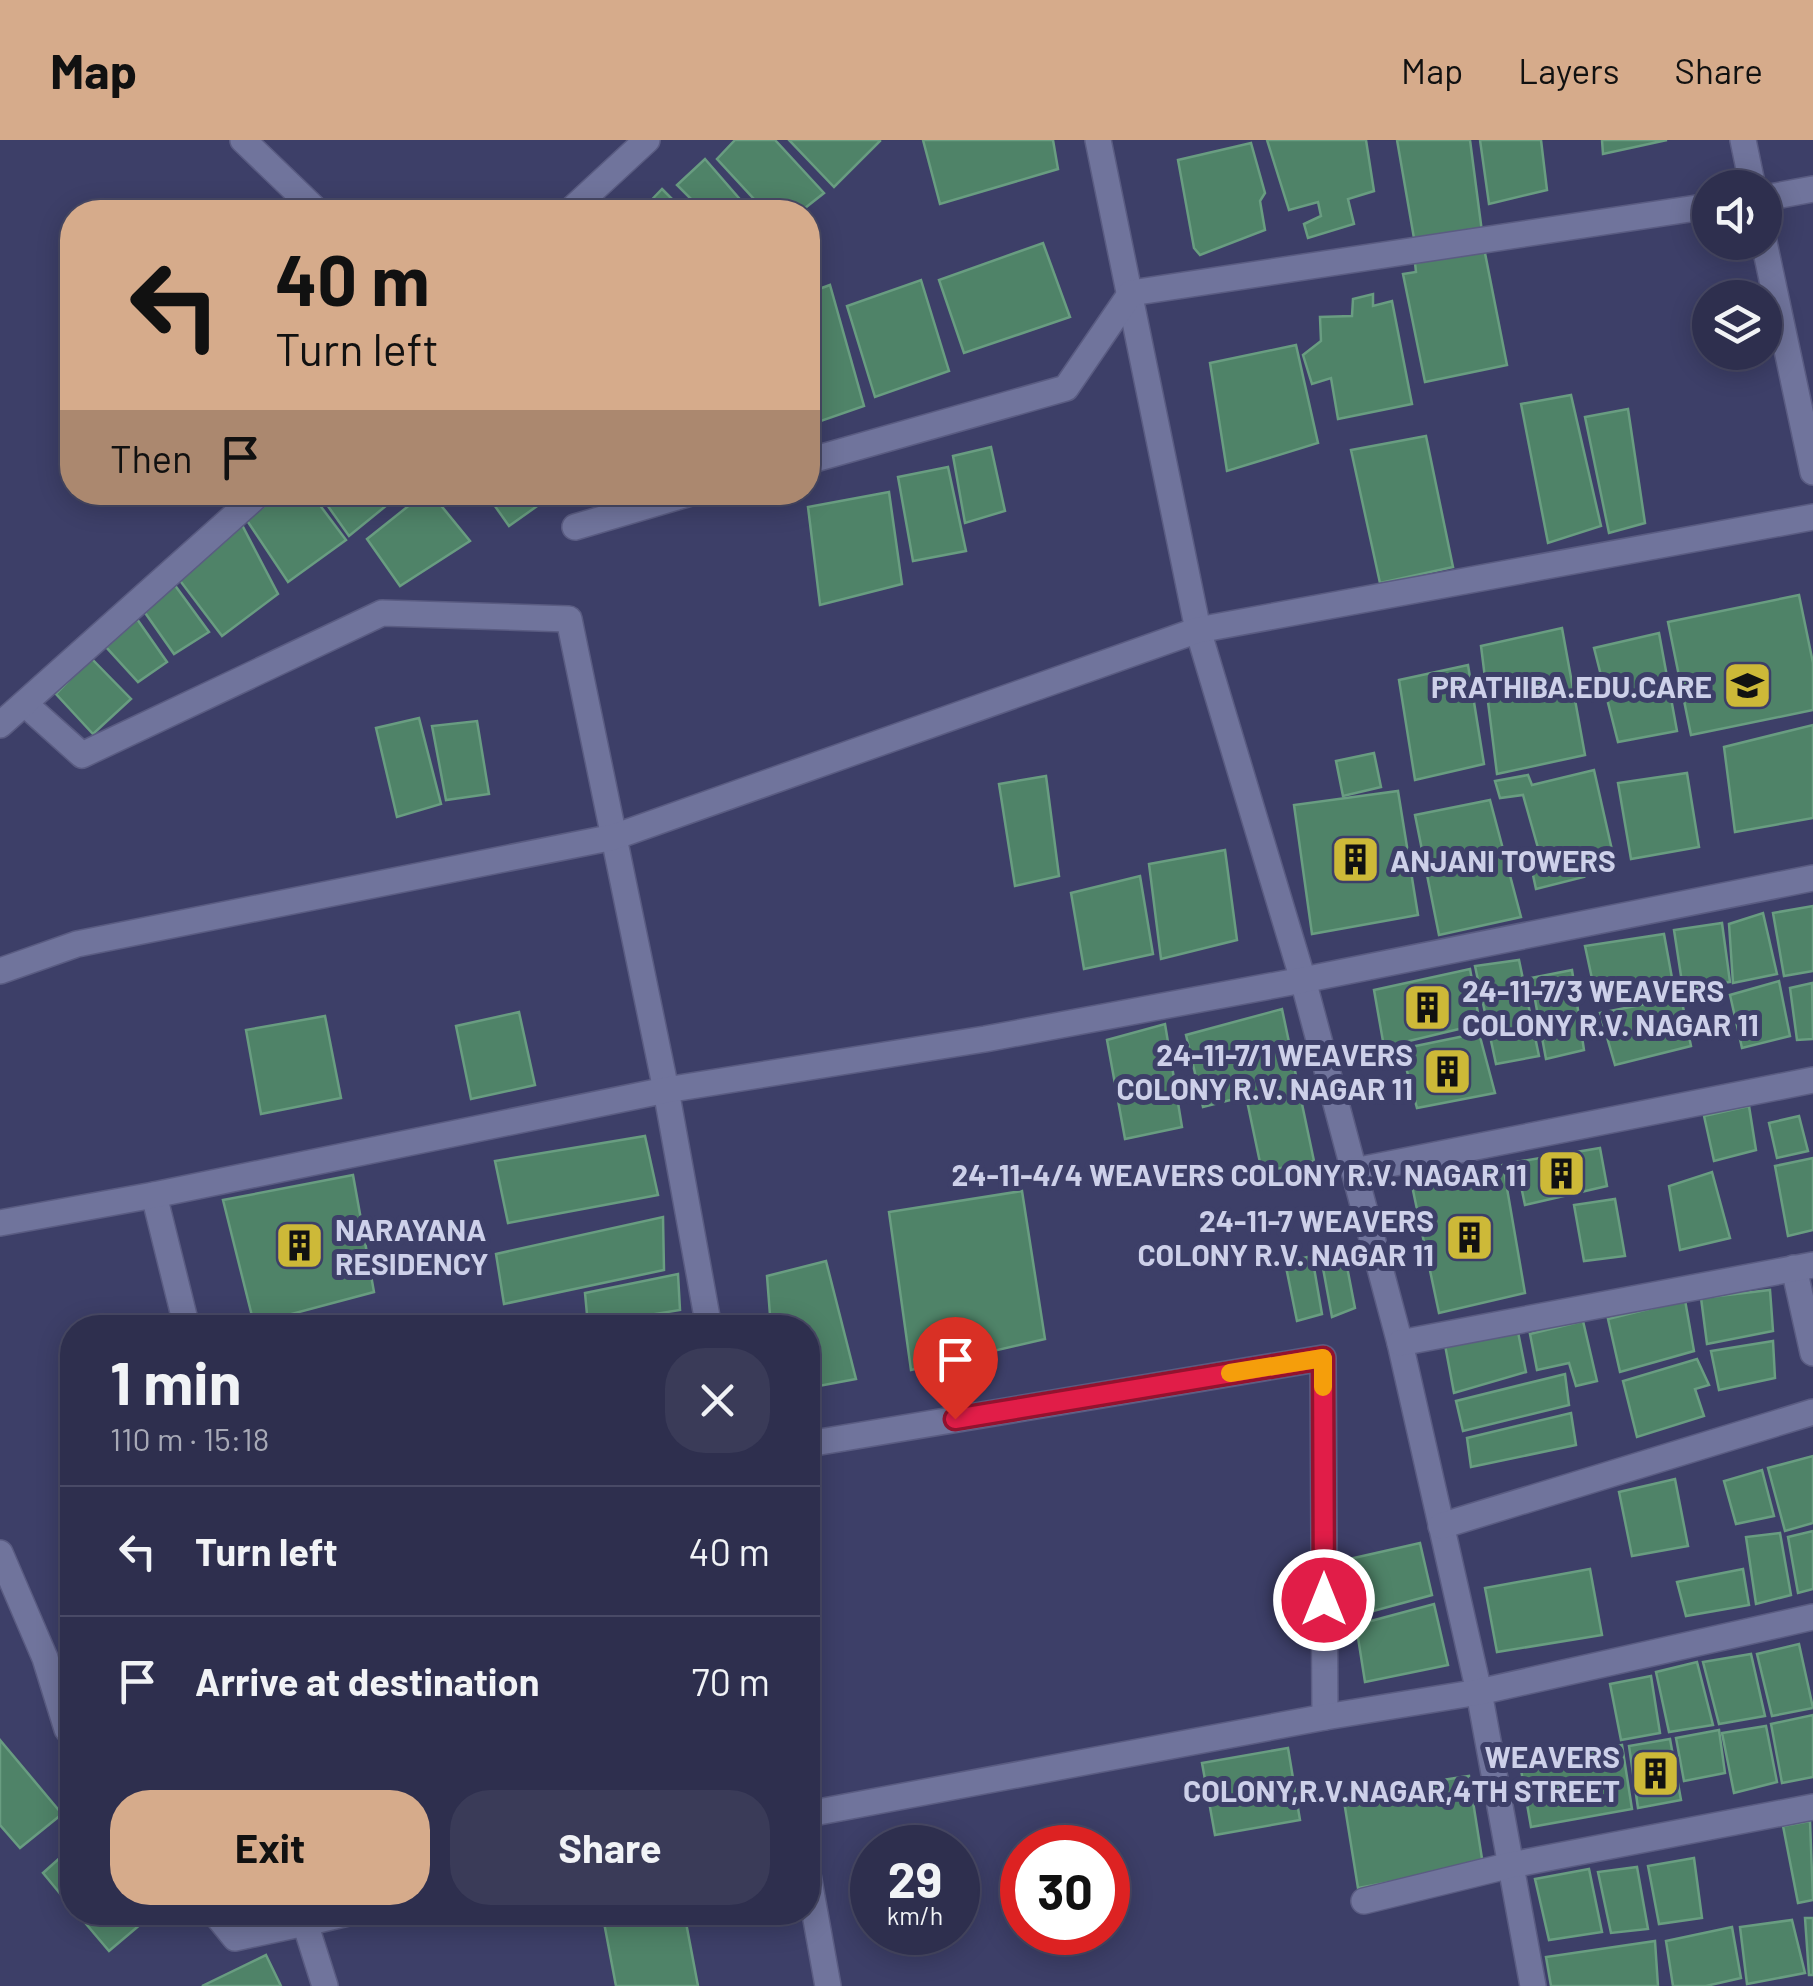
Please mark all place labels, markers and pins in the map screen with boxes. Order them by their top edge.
school or university icon: PRATHIBA.EDU.CARE [1721,660,1773,712]
place label: PRATHIBA.EDU.CARE [1431,668,1712,704]
building icon: ANJANI TOWERS [1329,834,1381,886]
place label: ANJANI TOWERS [1390,842,1616,878]
place label: 24-11-7/3 WEAVERS COLONY R.V. NAGAR 11 [1462,972,1759,1042]
building icon: 24-11-7/3 WEAVERS COLONY R.V. NAGAR 11 [1401,981,1453,1033]
place label: 24-11-7/1 WEAVERS COLONY R.V. NAGAR 11 [1116,1036,1413,1106]
building icon: 24-11-7/1 WEAVERS COLONY R.V. NAGAR 11 [1422,1045,1474,1097]
building icon: 24-11-4/4 WEAVERS COLONY R.V. NAGAR 11 [1536,1148,1588,1200]
place label: 24-11-4/4 WEAVERS COLONY R.V. NAGAR 11 [951,1156,1527,1192]
place label: 24-11-7 WEAVERS COLONY R.V. NAGAR 11 [1137,1202,1434,1272]
place label: NARAYANA RESIDENCY [335,1211,489,1281]
building icon: 24-11-7 WEAVERS COLONY R.V. NAGAR 11 [1443,1211,1495,1263]
building icon: NARAYANA RESIDENCY [274,1220,326,1272]
pin [913,1317,998,1420]
place label: WEAVERS COLONY,R.V.NAGAR,4TH STREET [1183,1738,1620,1808]
building icon: WEAVERS COLONY,R.V.NAGAR,4TH STREET [1629,1747,1681,1799]

